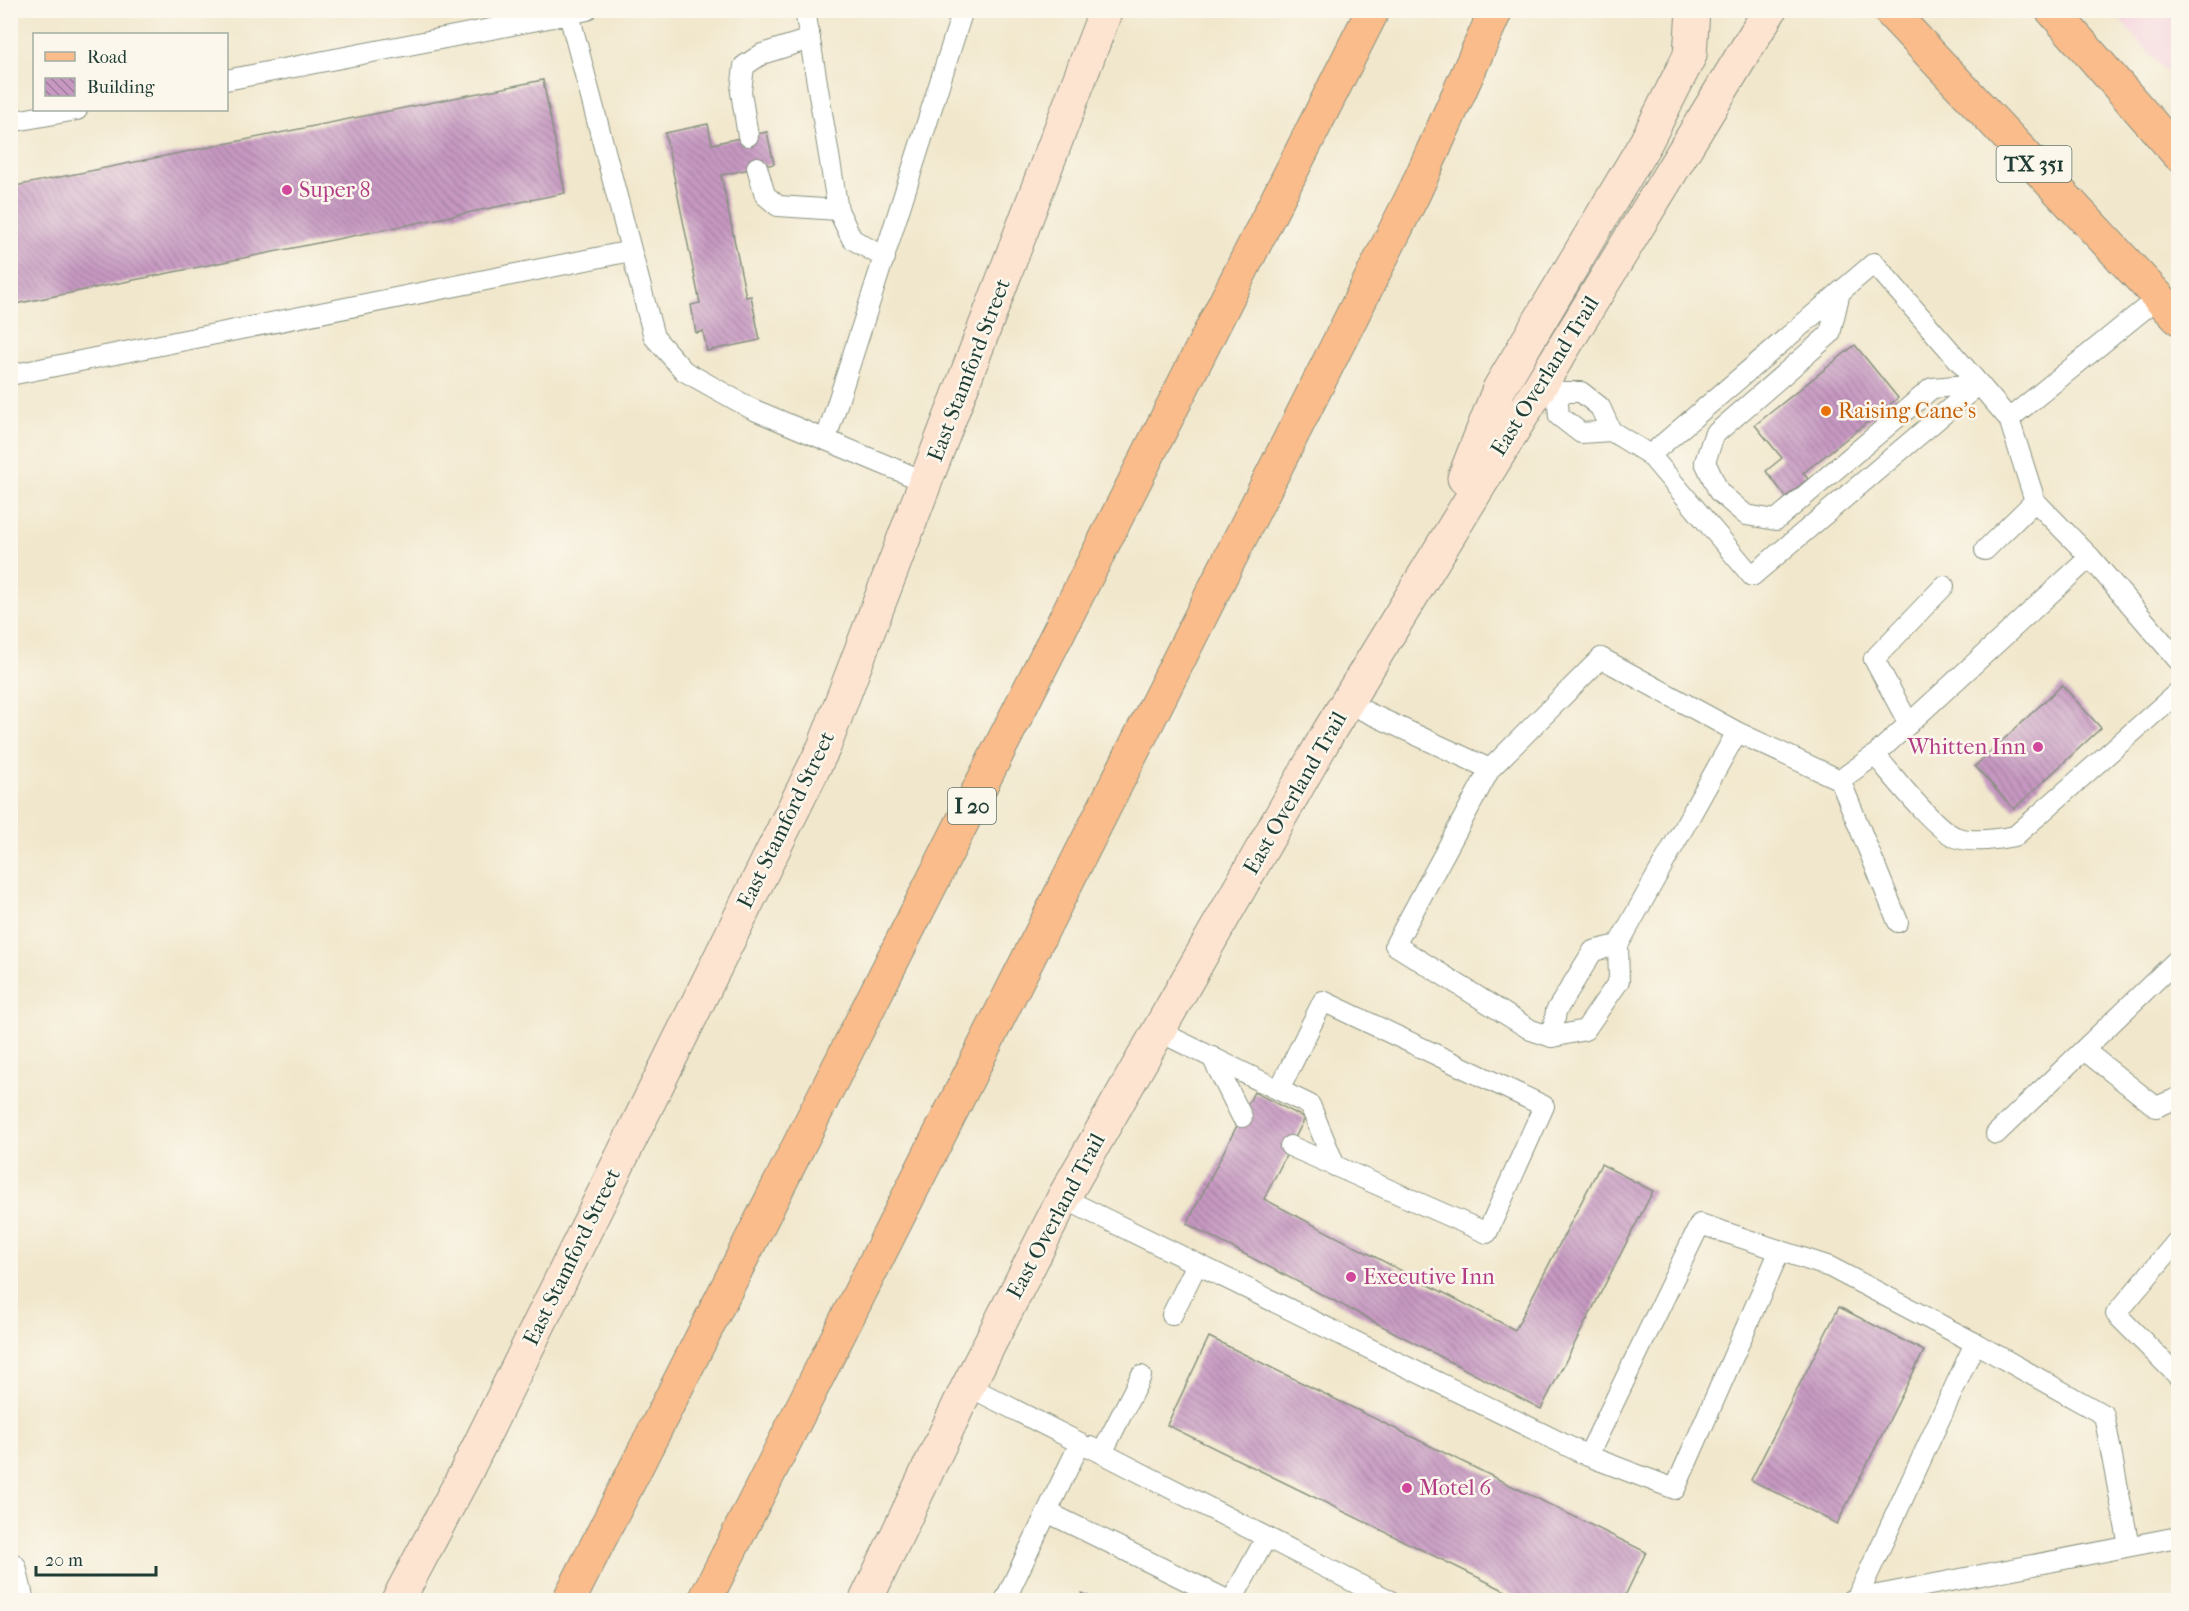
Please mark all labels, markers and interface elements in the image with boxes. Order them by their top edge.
legend [33,33,228,111]
text: Road [87,47,127,68]
text: Building [87,77,155,98]
road number: TX 351 [1996,146,2072,182]
place label: Super 8 [299,177,371,203]
marker: Super 8 [280,183,294,197]
street label: East Stamford Street [922,275,1016,465]
street label: East Overland Trail [1485,291,1605,461]
place label: Raising Cane's [1838,398,1976,424]
marker: Raising Cane's [1819,404,1833,418]
street label: East Overland Trail [1238,707,1352,879]
street label: East Stamford Street [732,727,840,913]
place label: Whitten Inn [1907,734,2026,760]
marker: Whitten Inn [2031,740,2045,754]
road number: I 20 [948,788,996,824]
street label: East Overland Trail [1001,1129,1111,1303]
street label: East Stamford Street [518,1164,626,1350]
place label: Executive Inn [1363,1264,1495,1290]
marker: Executive Inn [1344,1270,1358,1284]
place label: Motel 6 [1419,1475,1491,1501]
marker: Motel 6 [1400,1481,1414,1495]
scale bar [36,1539,156,1577]
text: 20 m [45,1550,83,1571]

